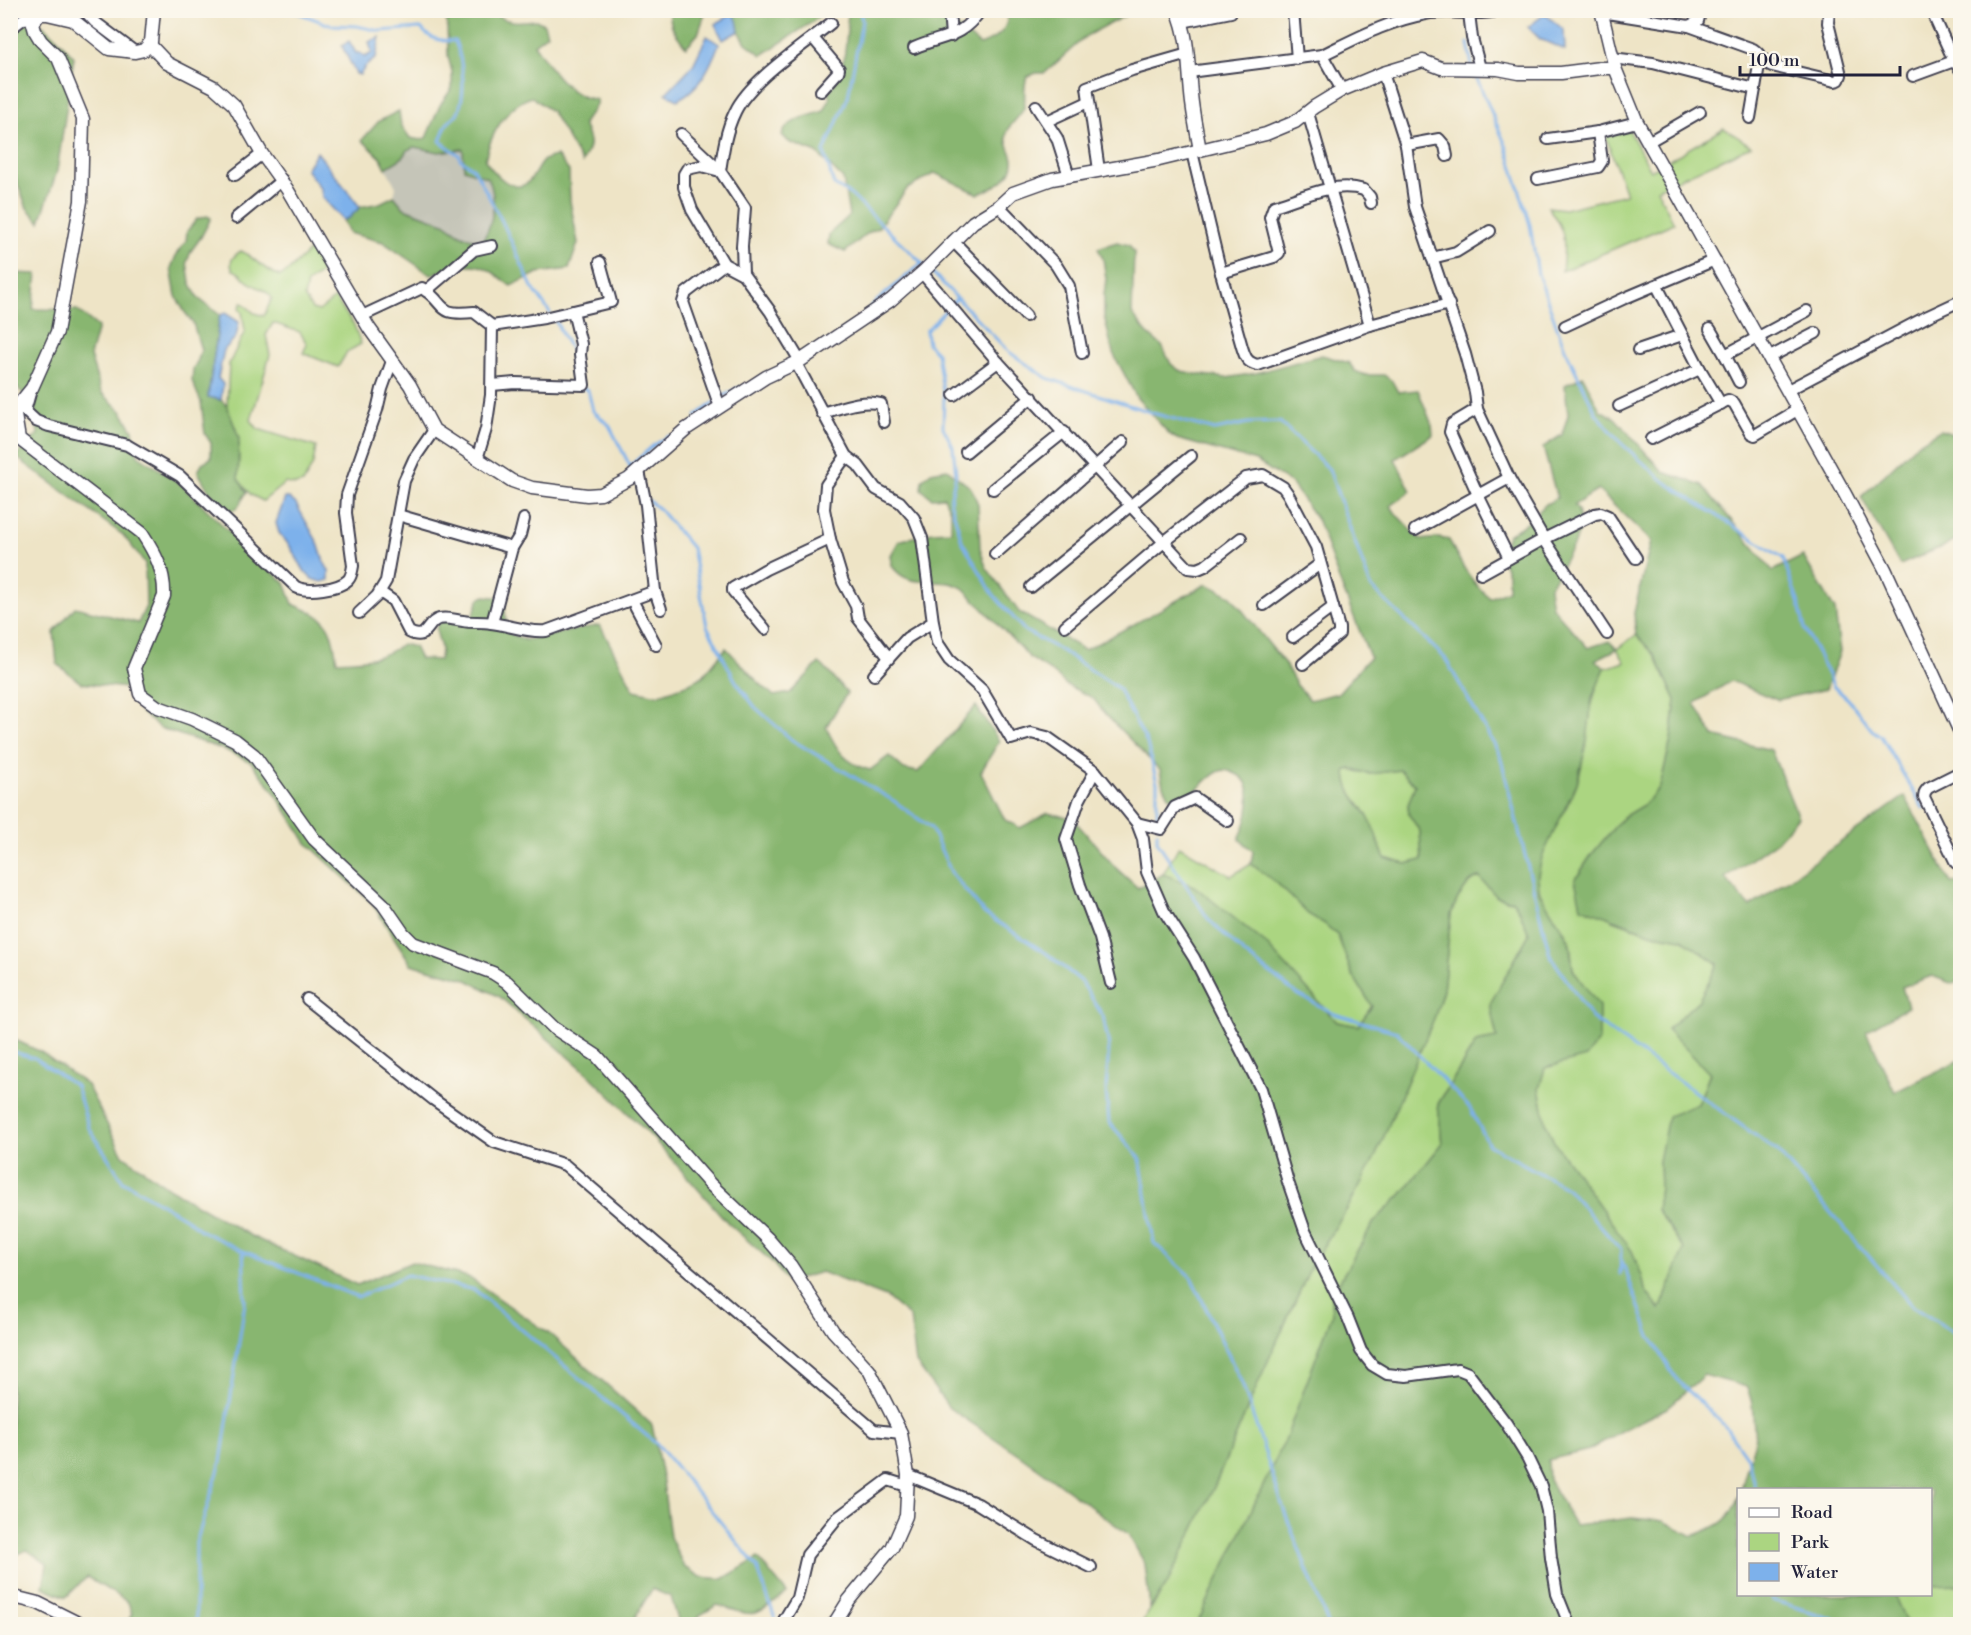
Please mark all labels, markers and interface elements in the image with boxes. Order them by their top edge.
scale bar [1740,39,1900,77]
text: 100 m [1749,49,1800,72]
legend [1737,1488,1932,1596]
text: Road [1791,1501,1834,1524]
text: Park [1791,1531,1830,1554]
text: Water [1790,1561,1839,1584]

